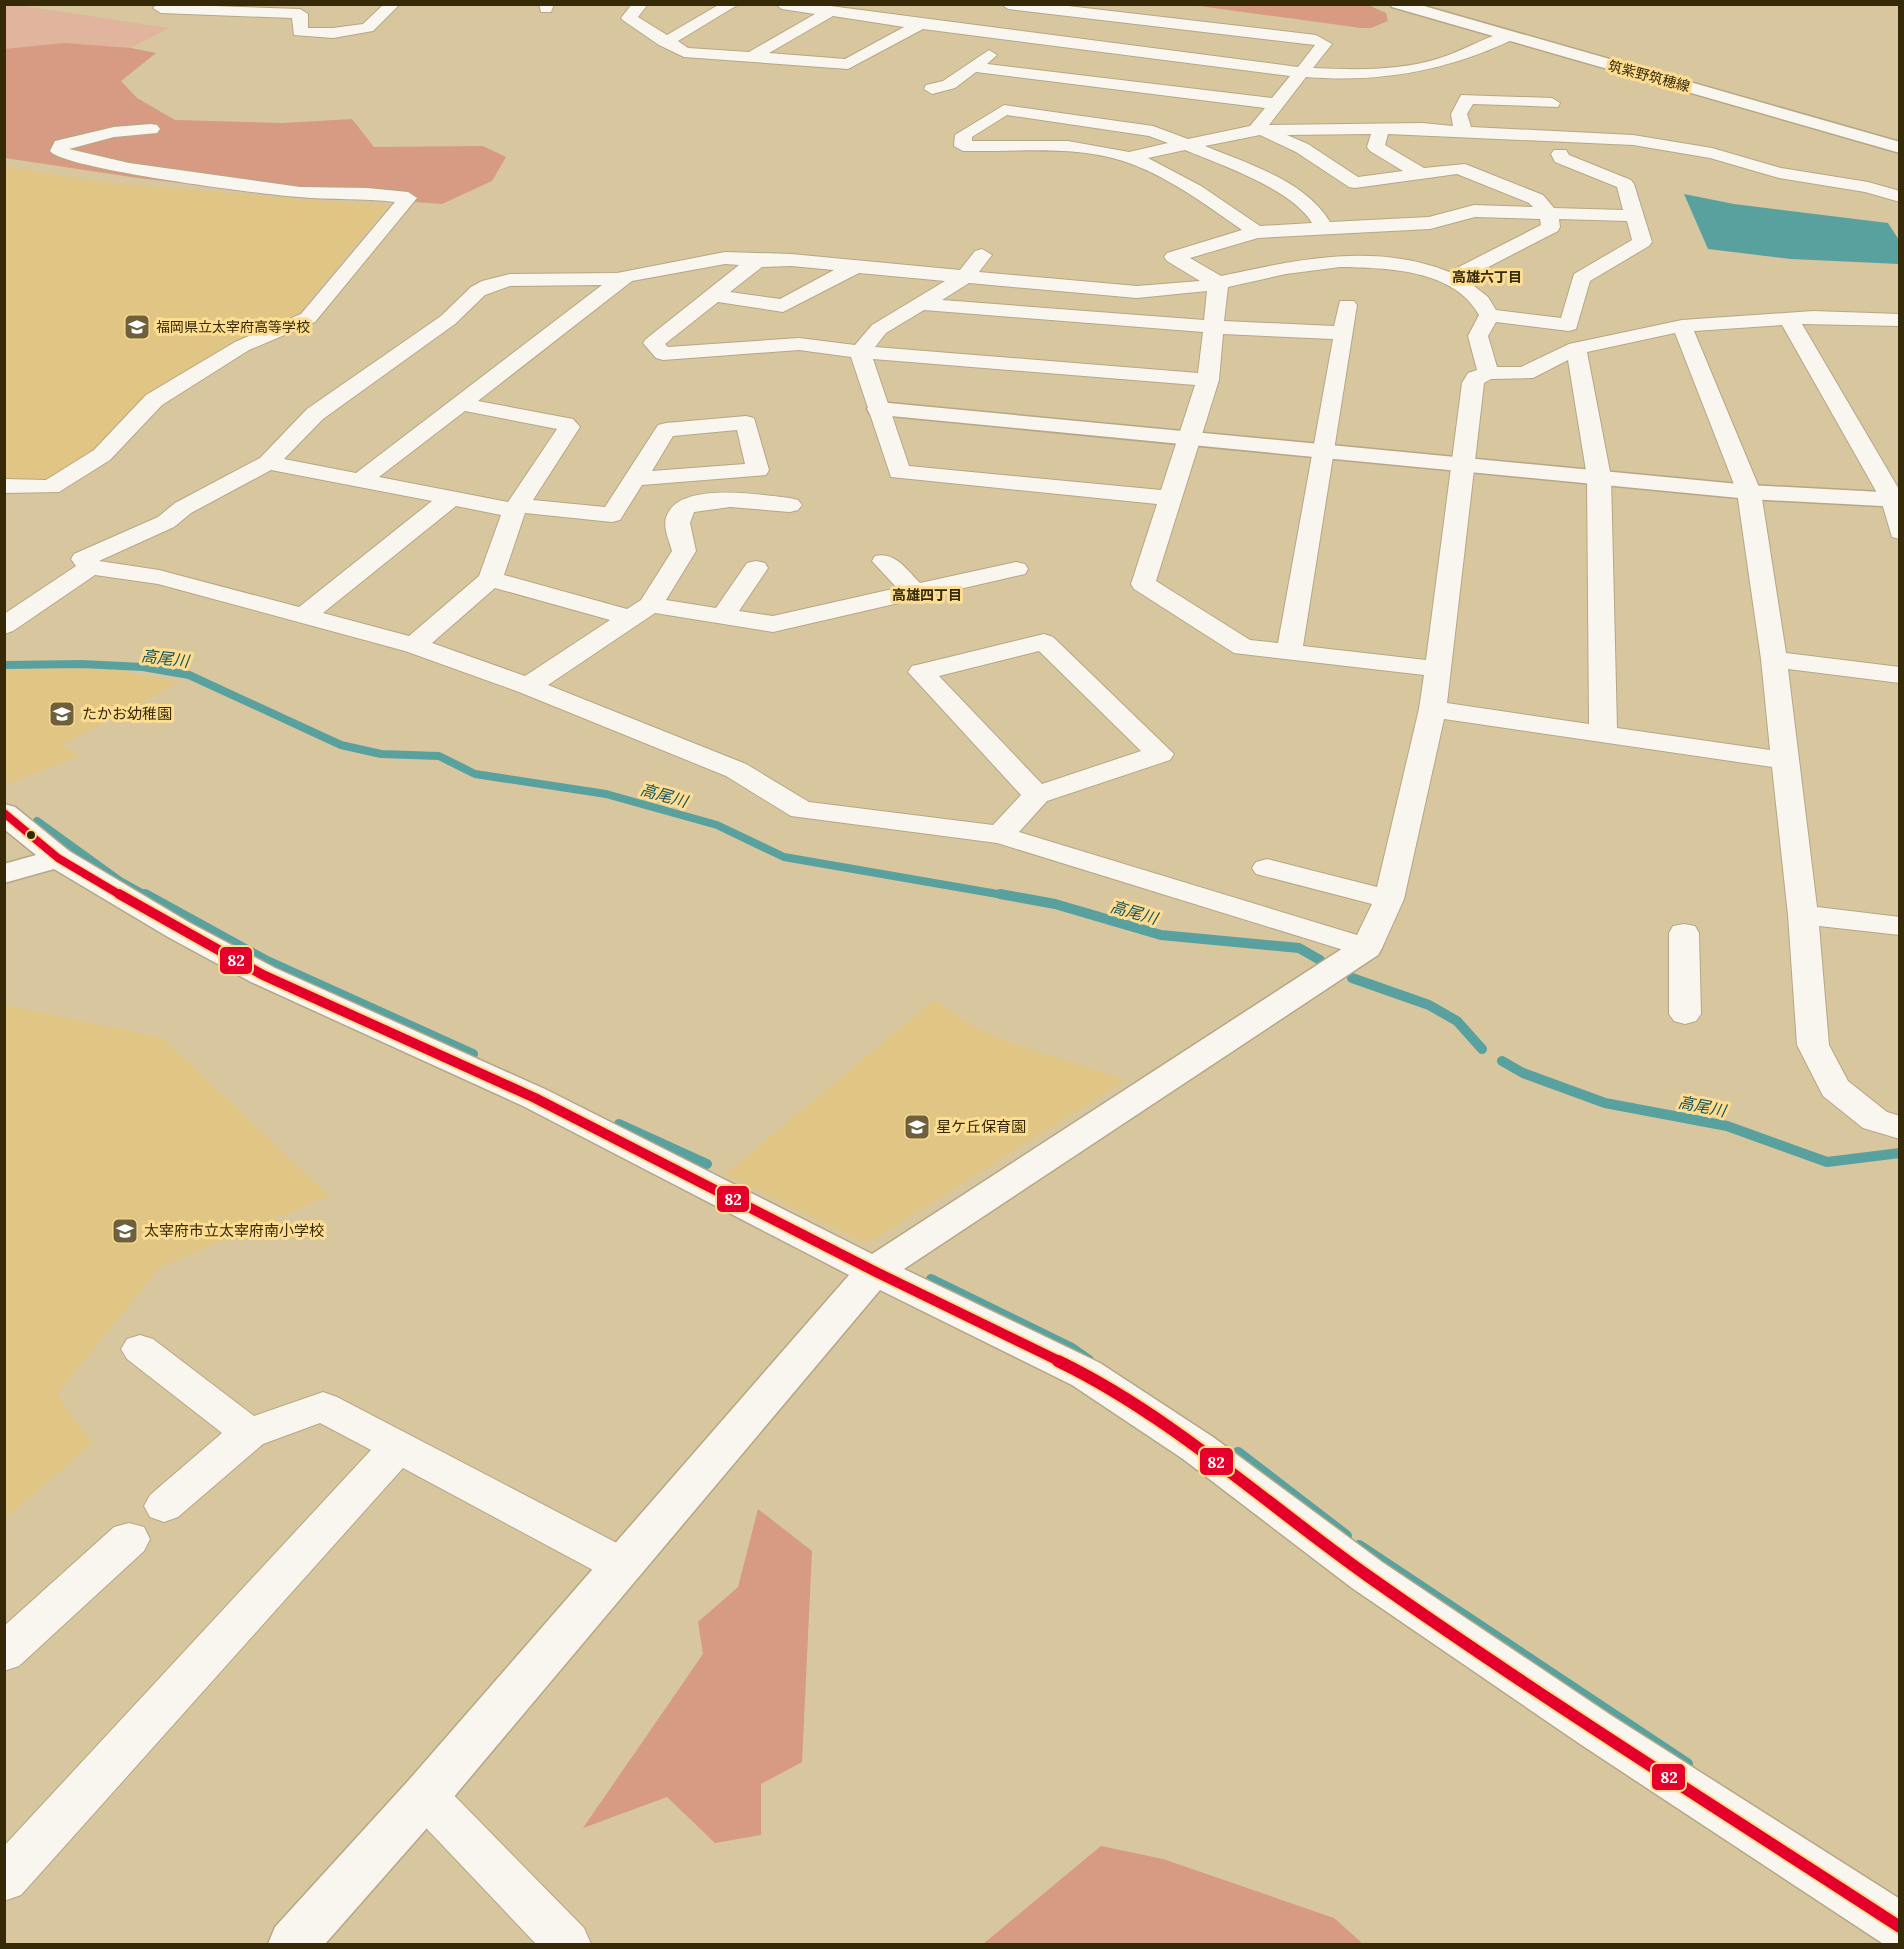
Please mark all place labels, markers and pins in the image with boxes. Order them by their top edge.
school or university icon: 福岡県立太宰府高等学校 [122,312,152,342]
place label: 福岡県立太宰府高等学校 [156,318,310,336]
school or university icon: たかお幼稚園 [47,699,77,729]
place label: たかお幼稚園 [82,704,172,723]
unlabelled marker [25,829,37,841]
school or university icon: 星ケ丘保育園 [902,1112,932,1142]
place label: 星ケ丘保育園 [936,1117,1026,1136]
school or university icon: 太宰府市立太宰府南小学校 [110,1216,140,1246]
place label: 太宰府市立太宰府南小学校 [144,1221,324,1240]

